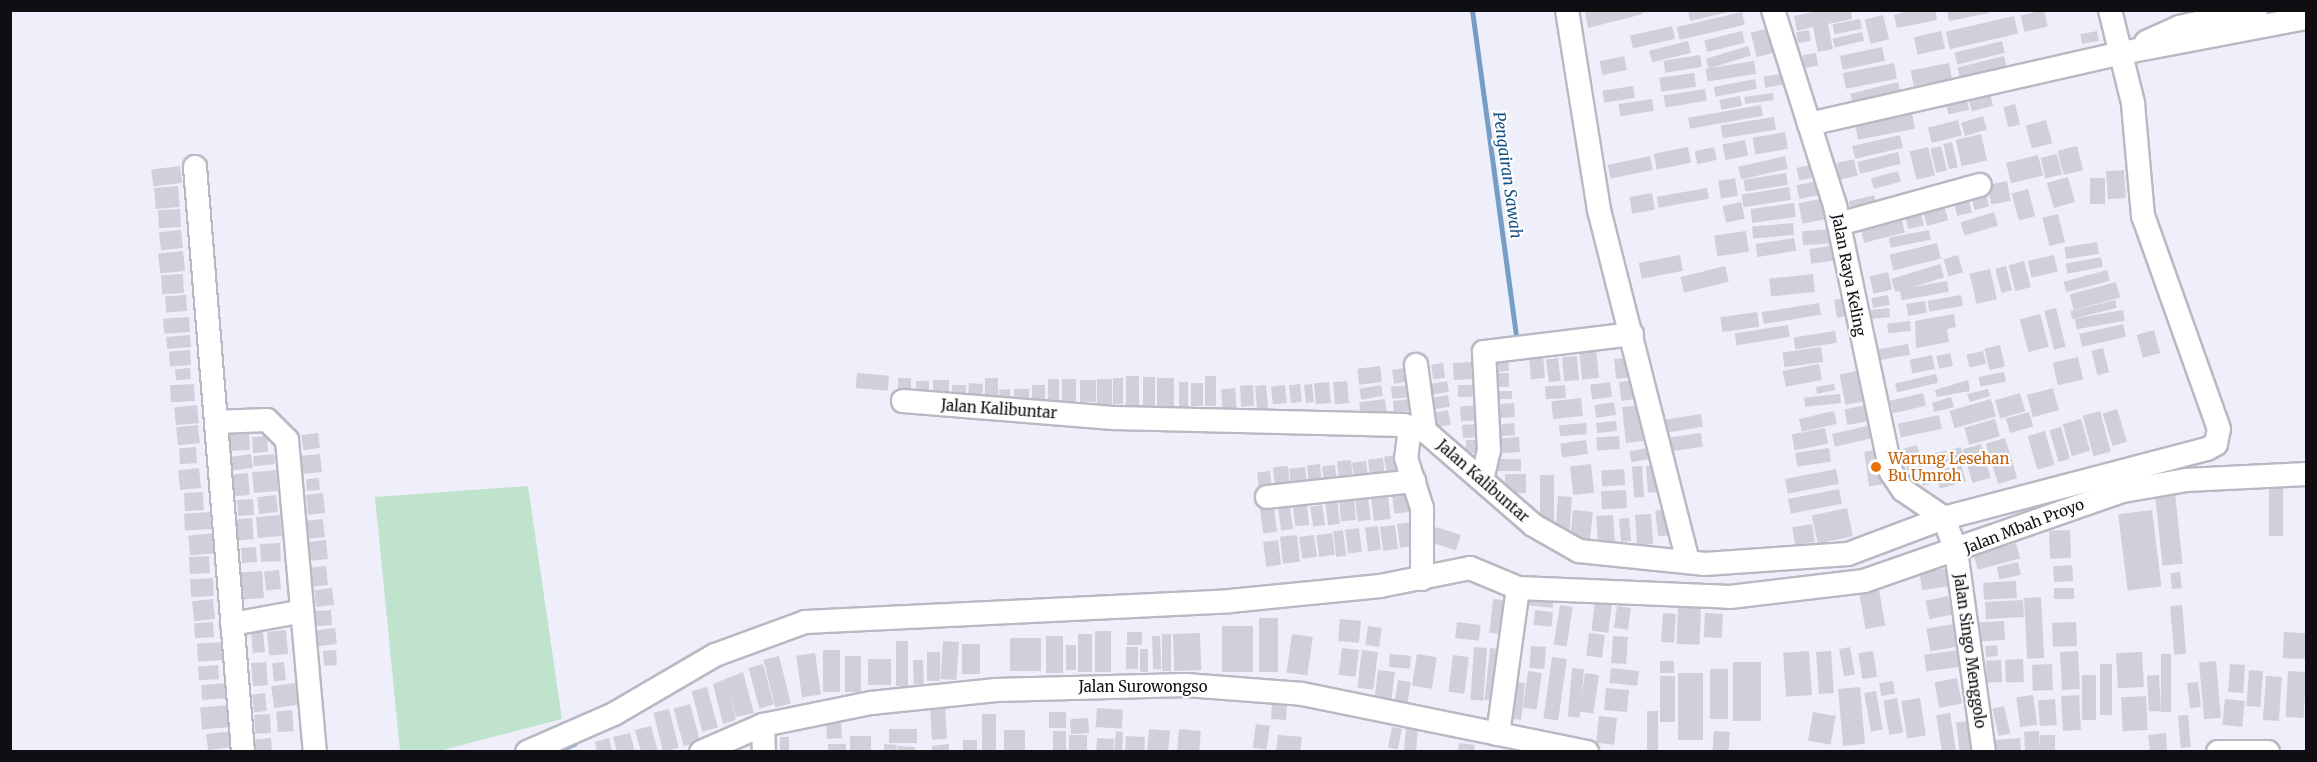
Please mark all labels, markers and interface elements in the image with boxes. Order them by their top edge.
water label: Pengairan Sawah [1490,110,1526,240]
street label: Jalan Raya Keling [1828,212,1870,338]
street label: Jalan Kalibuntar [940,396,1058,422]
street label: Jalan Kalibuntar [1433,436,1533,526]
place label: Warung Lesehan Bu Umroh [1888,449,2009,484]
marker: Warung Lesehan Bu Umroh [1869,460,1883,474]
street label: Jalan Mbah Proyo [1962,495,2086,557]
street label: Jalan Singo Menggolo [1950,572,1990,730]
street label: Jalan Surowongso [1079,678,1207,696]

